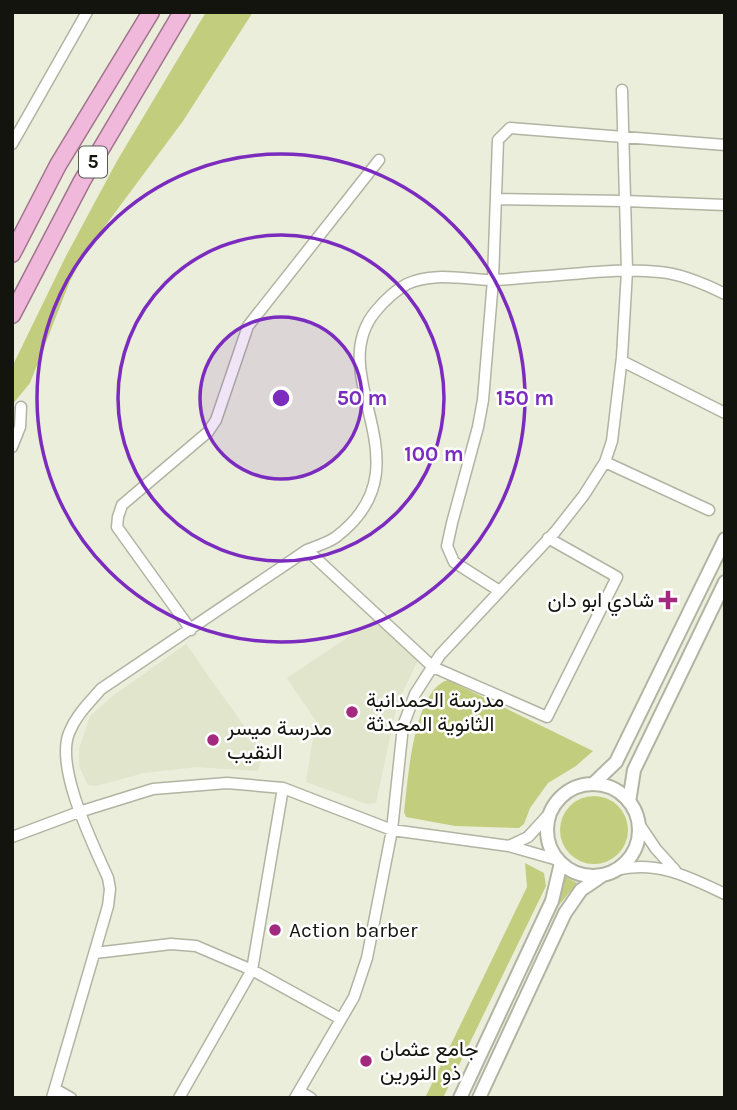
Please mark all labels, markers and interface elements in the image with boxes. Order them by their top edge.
road number: 5 [79,146,107,178]
centre of rings [269,386,293,410]
text: 50 m [337,386,387,410]
text: 150 m [496,386,554,410]
text: 100 m [404,442,464,466]
place label: شادي ابو دان [548,588,654,617]
marker: شادي ابو دان [660,592,676,608]
place label: مدرسة الحمدانية الثانوية المحدثة [366,688,504,737]
marker: مدرسة الحمدانية الثانوية المحدثة [344,704,360,720]
place label: مدرسة ميسر النقيب [226,716,332,764]
marker: مدرسة ميسر النقيب [205,732,221,748]
place label: Action barber [289,918,418,942]
marker: Action barber [267,922,283,938]
place label: جامع عثمان ذو النورين [380,1037,479,1086]
marker: جامع عثمان ذو النورين [358,1053,374,1069]

